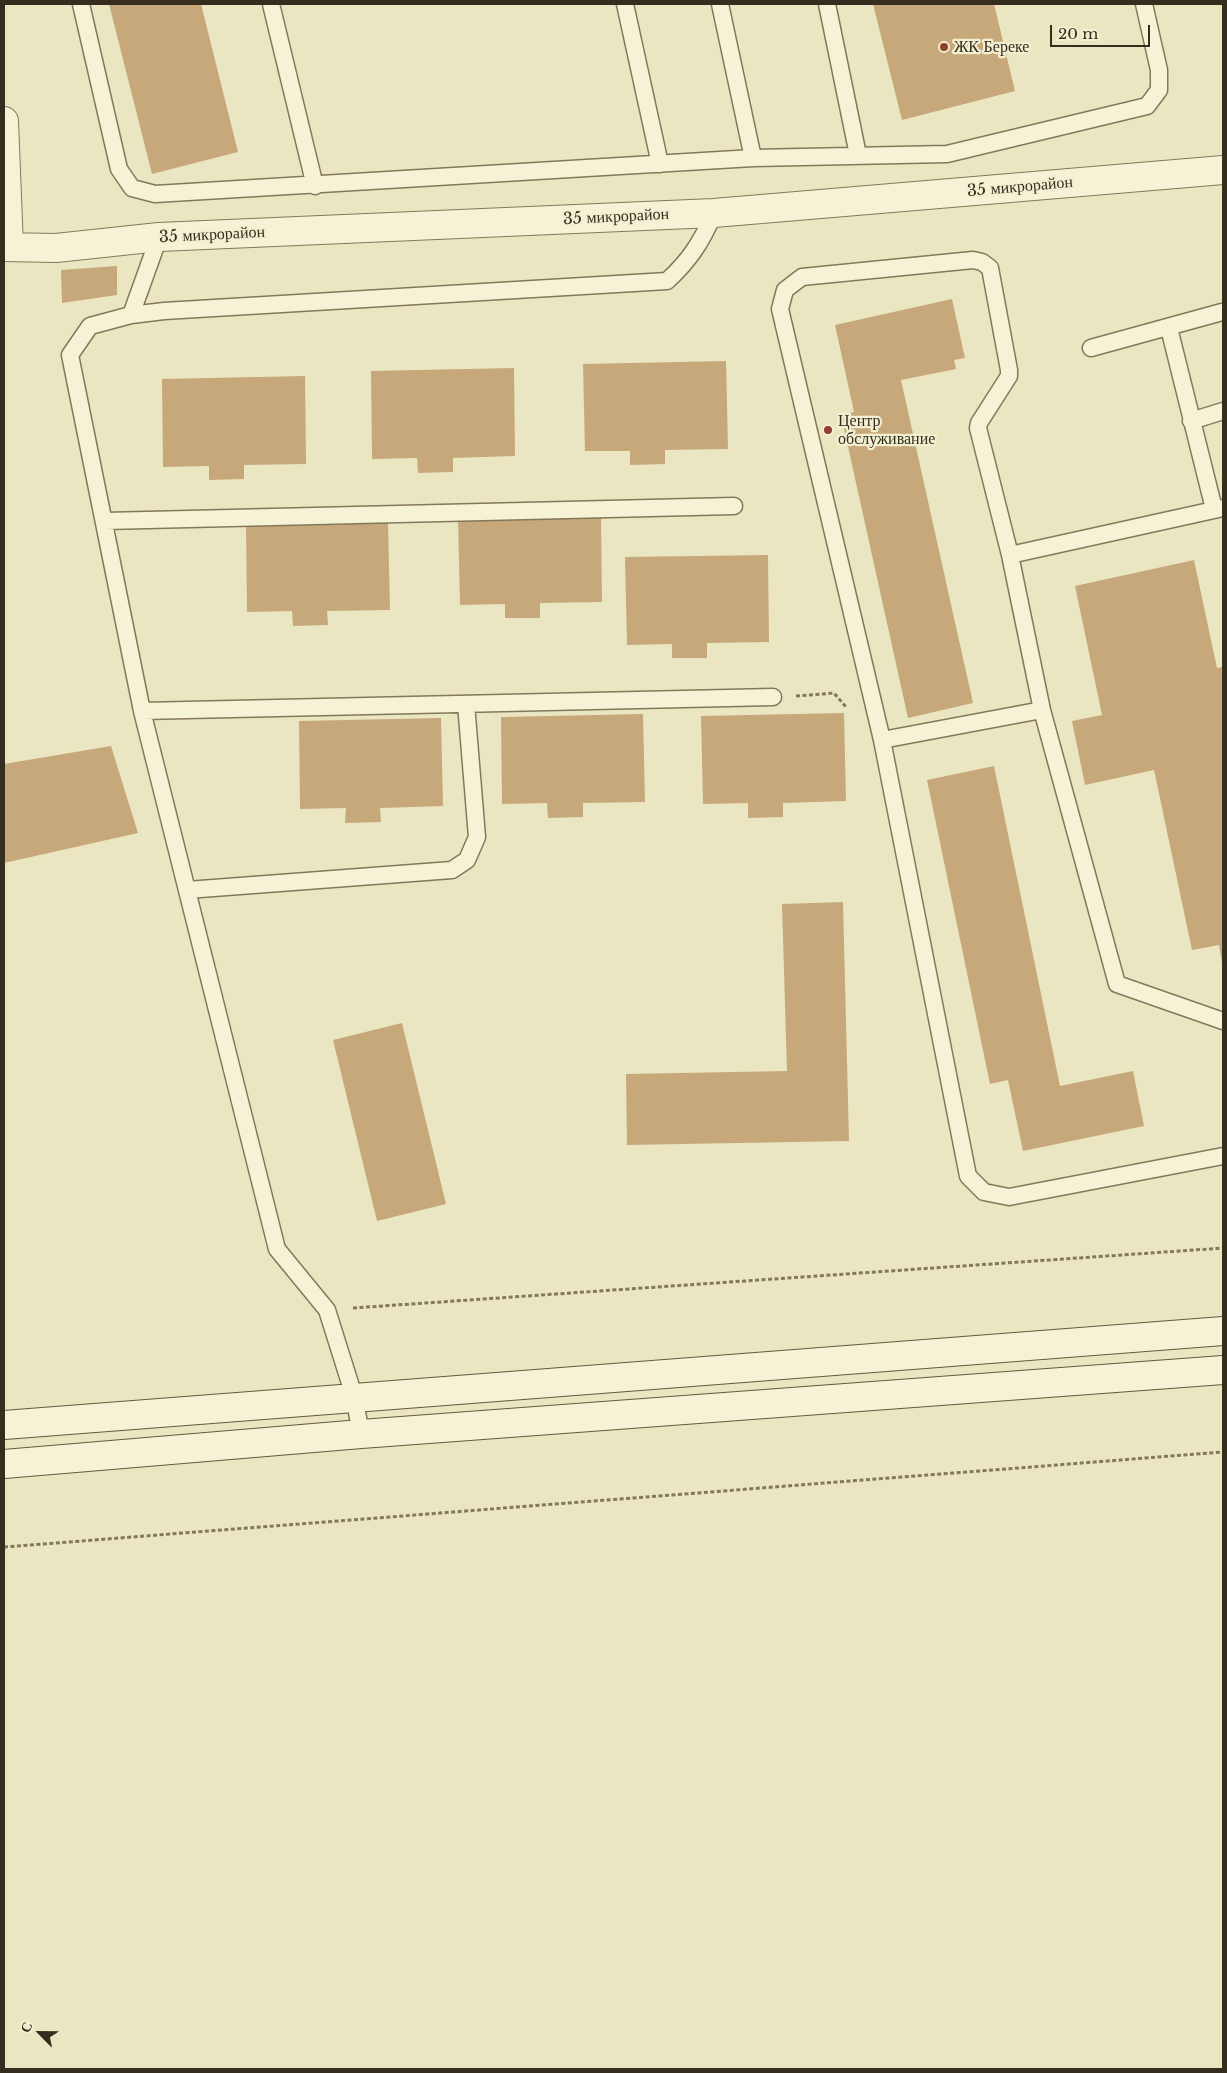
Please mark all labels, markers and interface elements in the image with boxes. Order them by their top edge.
scale bar [1052,15,1152,47]
text: 20 m [1058,24,1098,43]
place label: ЖК Береке [954,37,1029,57]
marker: ЖК Береке [938,41,950,53]
street label: 35 микрорайон [966,173,1074,201]
street label: 35 микрорайон [562,205,670,229]
street label: 35 микрорайон [158,223,266,247]
place label: Центр обслуживание [838,411,935,449]
marker: Центр обслуживание [822,424,834,436]
north arrow [15,2008,65,2058]
text: С [16,2019,36,2035]

